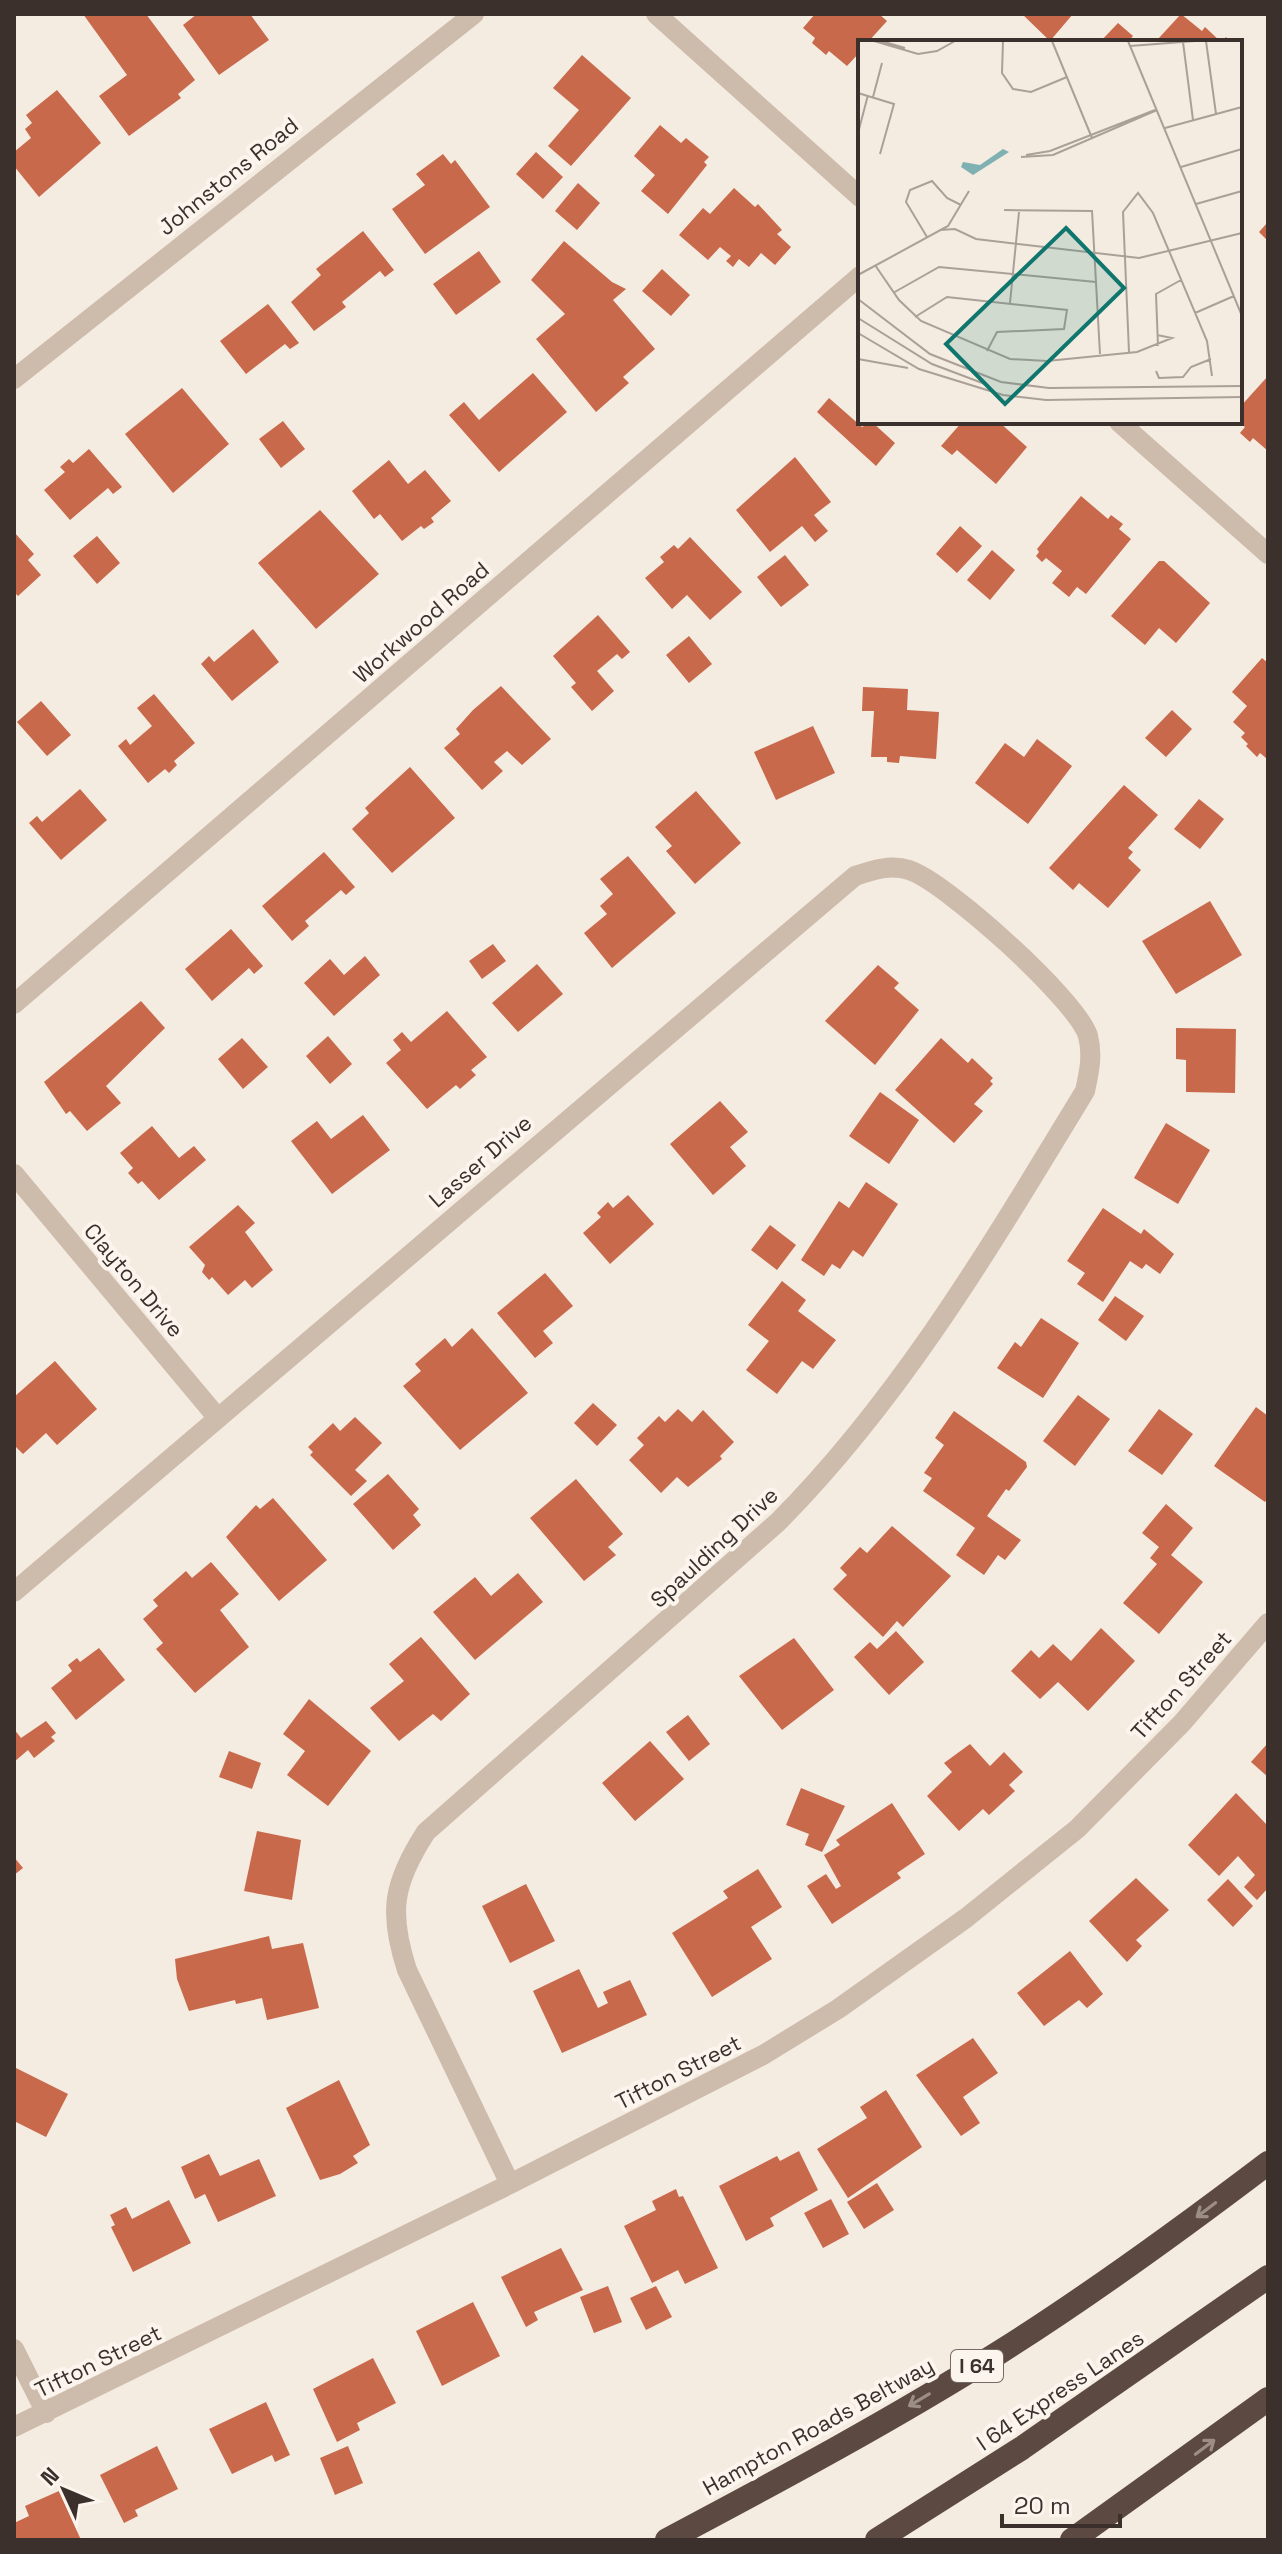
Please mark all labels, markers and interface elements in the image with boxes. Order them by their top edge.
inset map [858,40,1242,424]
street label: Johnstons Road [152,111,304,241]
street label: Workwood Road [347,555,495,689]
street label: Lasser Drive [423,1109,537,1213]
street label: Clayton Drive [78,1217,190,1343]
street label: Spaulding Drive [644,1481,784,1613]
street label: Tifton Street [1125,1625,1237,1745]
street label: Tifton Street [611,2028,745,2116]
one-way arrow [1196,2202,1217,2219]
street label: Tifton Street [30,2318,166,2404]
street label: I 64 Express Lanes [971,2324,1149,2456]
road number: I 64 [951,2350,1003,2382]
street label: Hampton Roads Beltway [698,2351,938,2501]
one-way arrow [908,2393,931,2409]
one-way arrow [1193,2438,1215,2455]
north arrow [24,2450,104,2530]
text: N [34,2461,65,2491]
scale bar [1002,2478,1120,2528]
text: 20 m [1014,2490,1071,2521]

